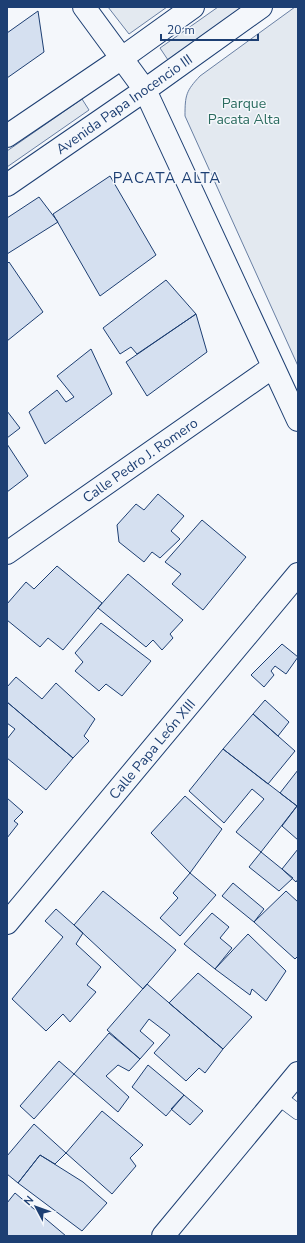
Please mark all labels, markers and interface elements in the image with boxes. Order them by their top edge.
scale bar [161,16,258,42]
text: 20 m [167,22,195,38]
street label: Avenida Papa Inocencio III [52,50,196,159]
park label: Parque Pacata Alta [208,94,280,129]
district label: PACATA ALTA [113,168,221,188]
street label: Calle Pedro J. Romero [79,413,202,507]
street label: Calle Papa León XIII [105,695,200,803]
north arrow [16,1187,56,1227]
text: N [20,1193,37,1209]

